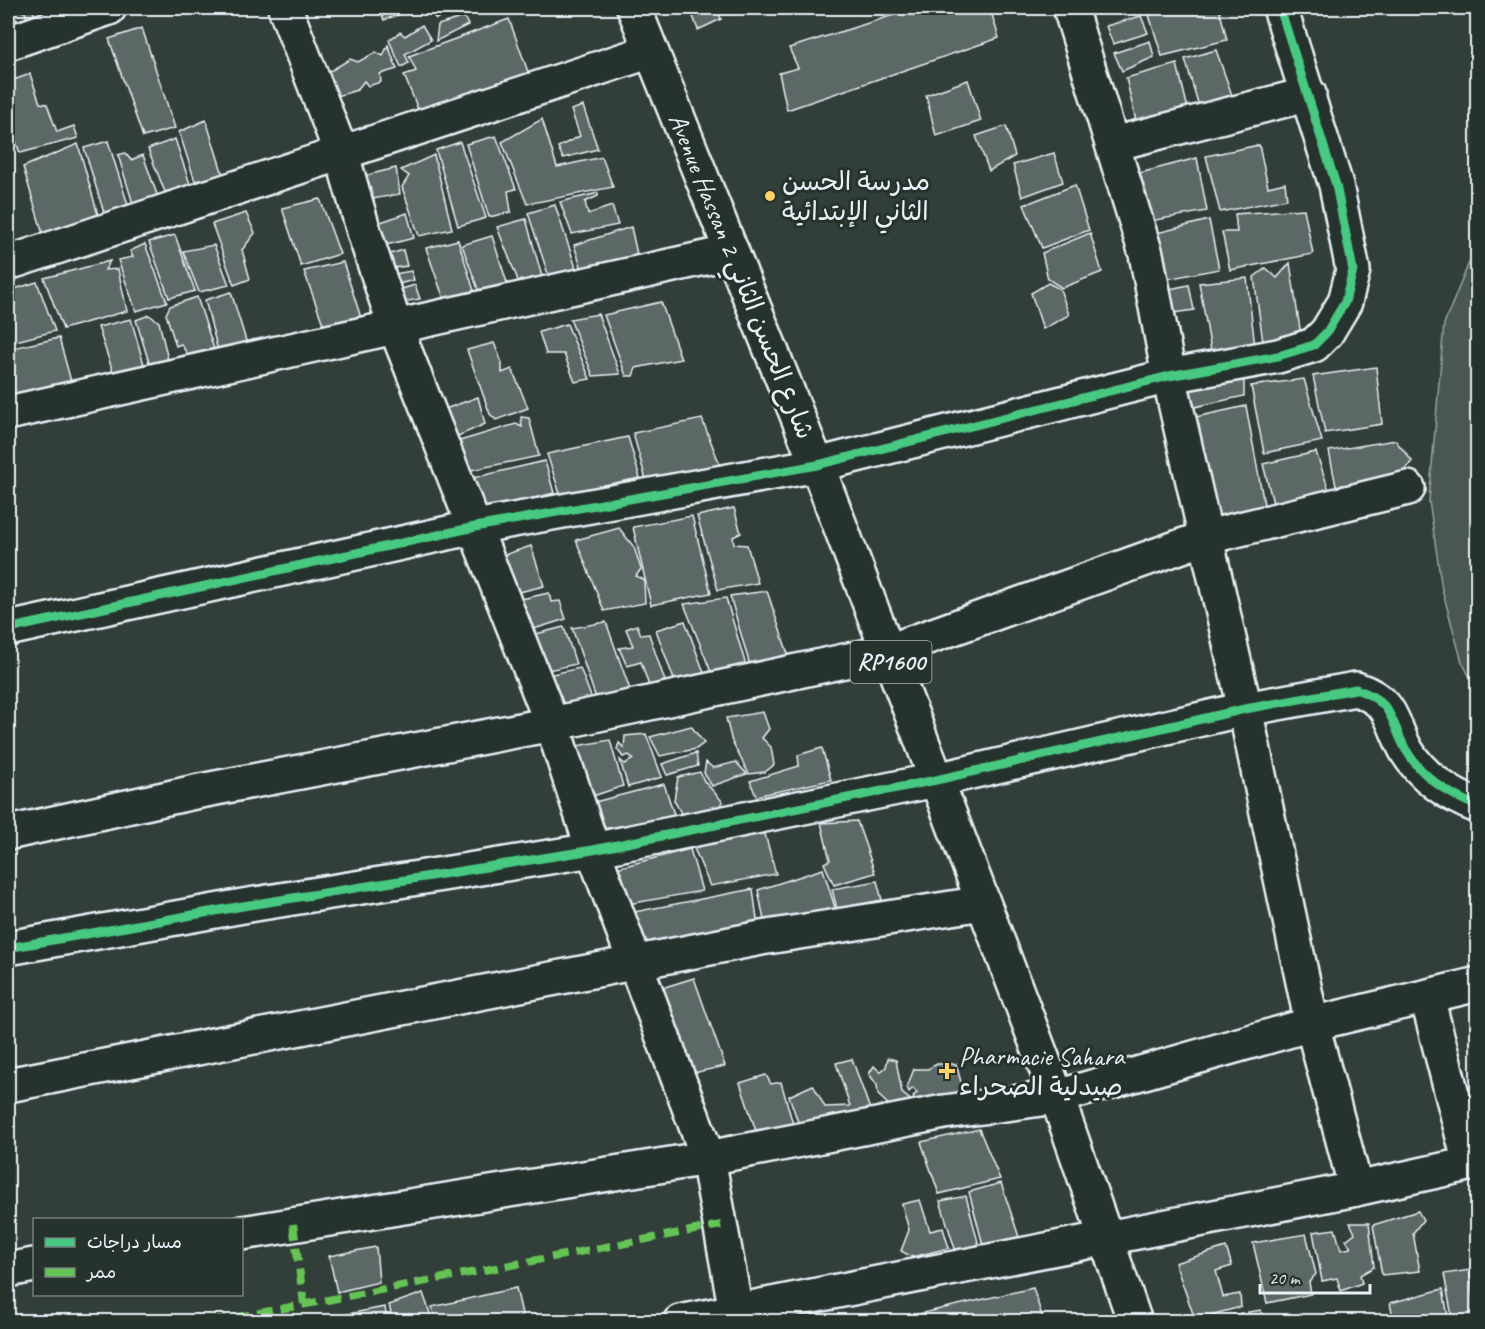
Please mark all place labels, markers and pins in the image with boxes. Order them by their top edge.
place label: مدرسة الحسن الثاني الإبتدائية [782,165,930,234]
marker: مدرسة الحسن الثاني الإبتدائية [763,189,777,203]
place label: Pharmacie Sahara صيدلية الصحراء [959,1040,1126,1103]
marker: Pharmacie Sahara صيدلية الصحراء [940,1064,954,1078]

